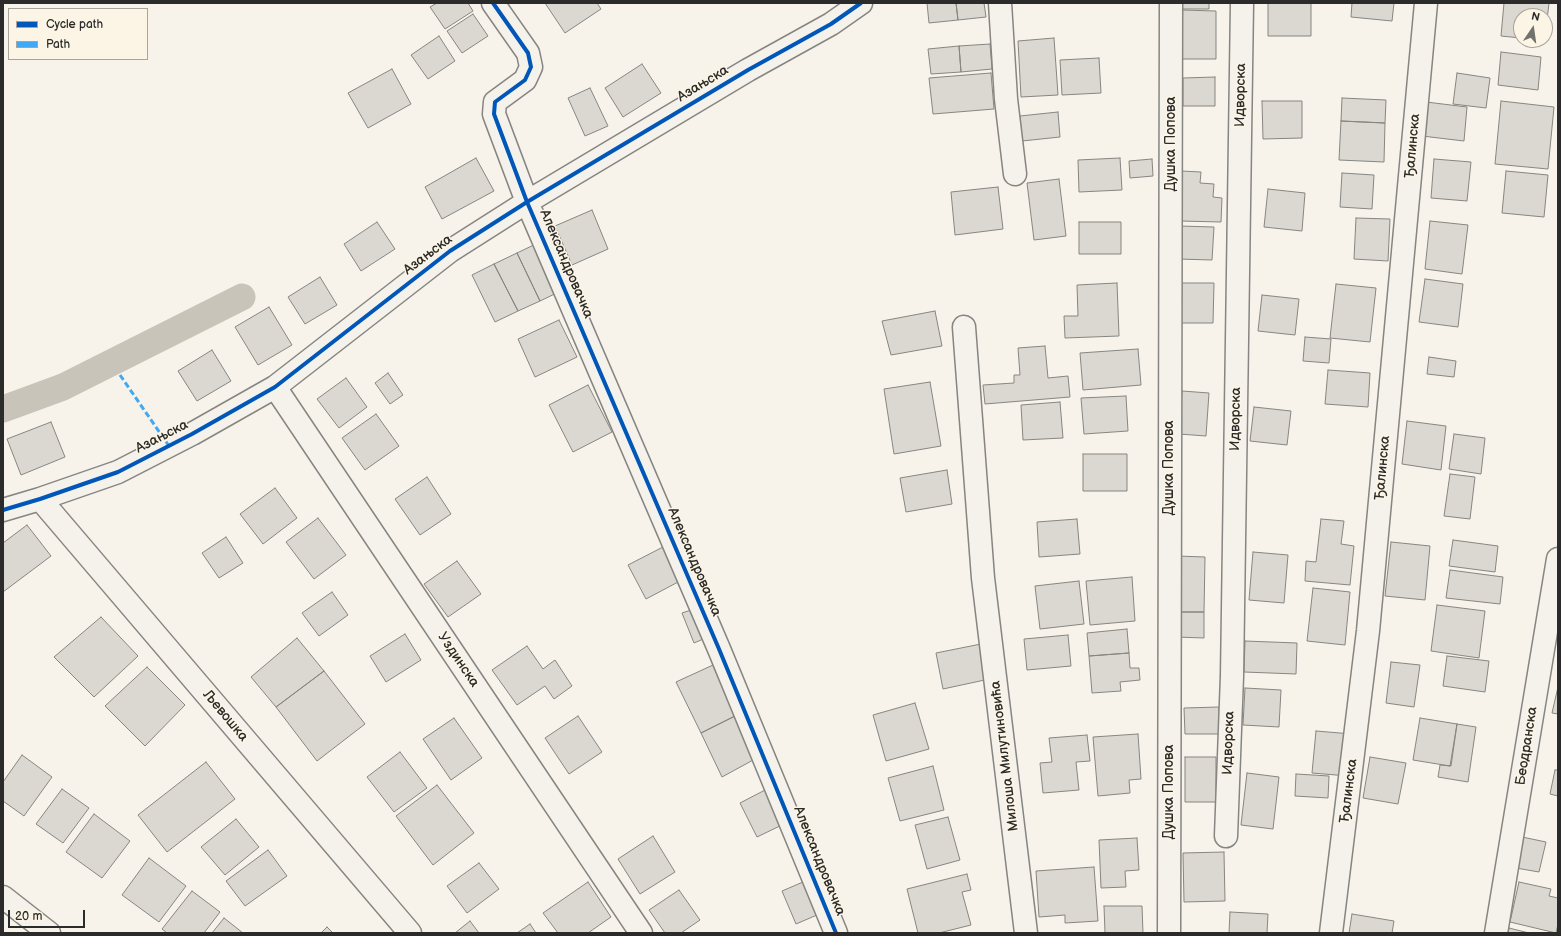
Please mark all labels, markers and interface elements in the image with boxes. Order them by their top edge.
legend [8,8,148,60]
north arrow [1513,8,1553,48]
text: N [1530,10,1541,24]
text: Cycle path [46,17,103,32]
text: Path [46,37,70,52]
street label: Азањска [674,62,732,106]
street label: Идворска [1232,63,1250,127]
street label: Душка Попова [1163,96,1179,192]
street label: Ђалинска [1402,113,1424,179]
street label: Александровачка [535,207,597,321]
street label: Азањска [400,231,456,279]
street label: Идворска [1227,387,1245,451]
street label: Азањска [133,417,191,457]
street label: Душка Попова [1161,420,1177,516]
street label: Ђалинска [1372,435,1394,501]
street label: Александровачка [663,505,725,619]
street label: Уздинска [434,629,482,691]
street label: Милоша Милутиновића [987,680,1023,832]
street label: Љевошка [199,687,251,745]
street label: Беодранска [1512,705,1542,787]
street label: Идворска [1219,711,1239,775]
street label: Душка Попова [1161,744,1177,840]
street label: Ђалинска [1337,758,1361,824]
street label: Александровачка [789,804,849,918]
scale bar [10,902,87,928]
text: 20 m [15,909,42,924]

